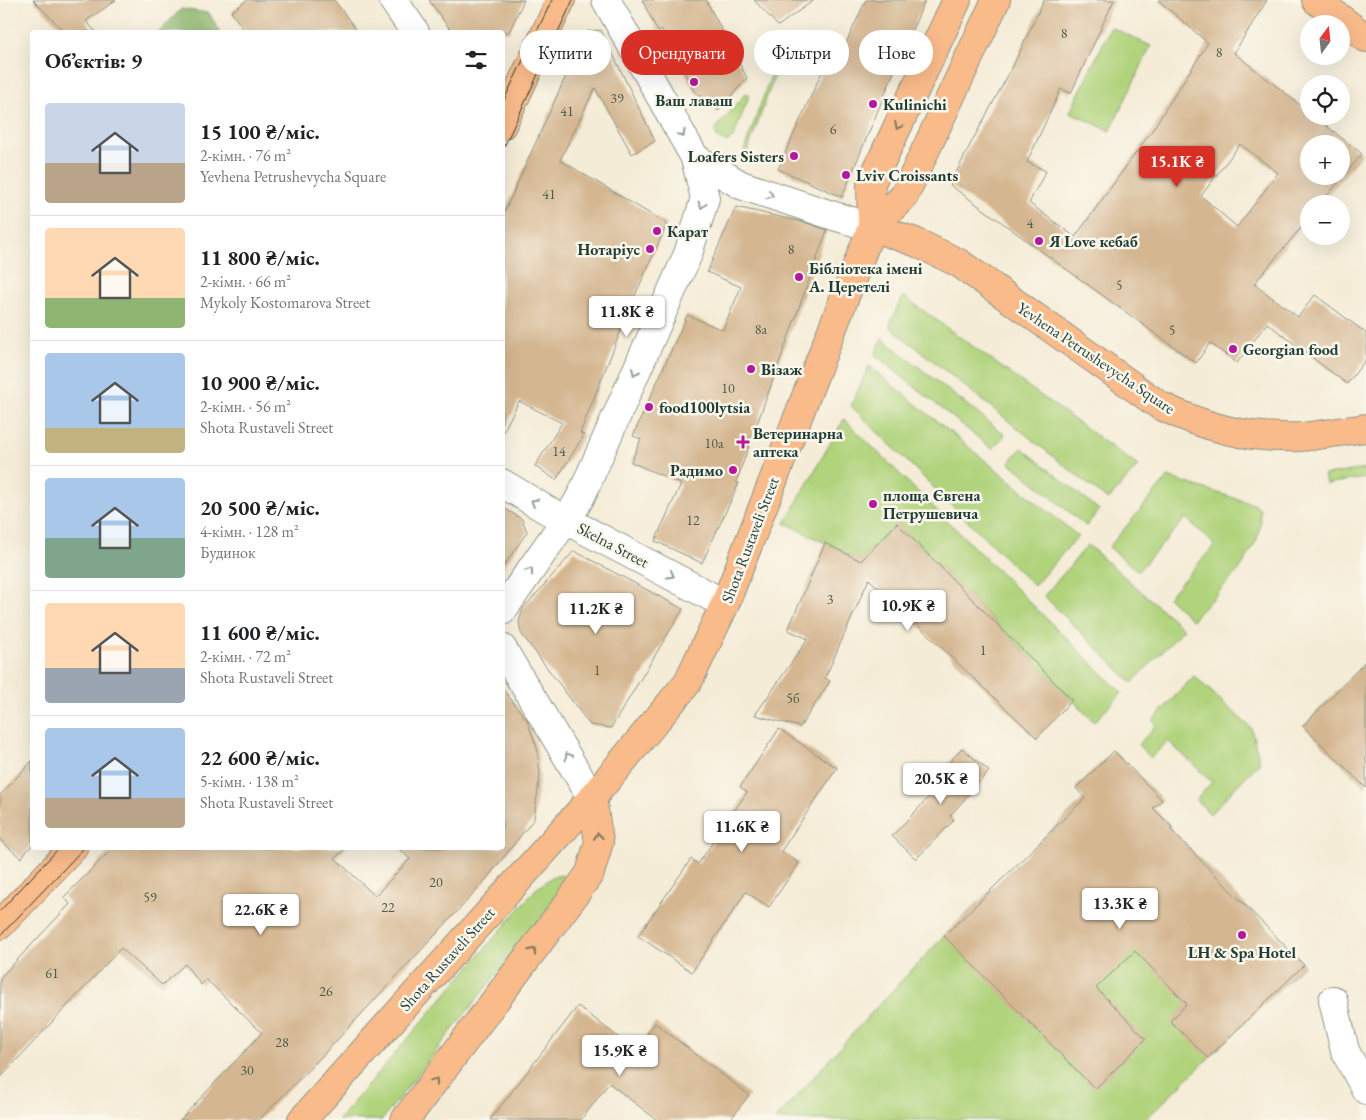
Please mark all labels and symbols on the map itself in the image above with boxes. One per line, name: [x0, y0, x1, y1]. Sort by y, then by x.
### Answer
north arrow: [1300, 15, 1350, 65]
house number: 8: [1061, 24, 1068, 42]
house number: 8: [1216, 43, 1223, 61]
marker: Ваш лаваш: [688, 76, 700, 88]
house number: 39: [610, 89, 624, 107]
place label: Ваш лаваш: [655, 90, 733, 111]
place label: Kulinichi: [883, 94, 947, 115]
marker: Kulinichi: [867, 98, 879, 110]
house number: 41: [560, 102, 574, 120]
house number: 6: [830, 120, 837, 138]
one-way arrow: [893, 121, 904, 130]
one-way arrow: [675, 128, 685, 137]
place label: Loafers Sisters: [688, 146, 784, 167]
pin: 15.1K ₴: [1131, 146, 1223, 188]
marker: Loafers Sisters: [788, 150, 800, 162]
place label: Lviv Croissants: [856, 165, 958, 186]
marker: Lviv Croissants: [840, 169, 852, 181]
house number: 41: [542, 185, 556, 203]
one-way arrow: [765, 189, 774, 199]
one-way arrow: [697, 201, 708, 210]
house number: 4: [1027, 214, 1034, 232]
place label: Карат: [667, 221, 709, 242]
marker: Карат: [651, 225, 663, 237]
place label: Я Love кебаб: [1048, 231, 1138, 252]
marker: Я Love кебаб: [1033, 235, 1045, 247]
place label: Нотаріус: [577, 239, 640, 260]
house number: 8: [788, 240, 795, 258]
marker: Нотаріус: [644, 243, 656, 255]
place label: Бібліотека імені А. Церетелі: [808, 258, 923, 297]
marker: Бібліотека імені А. Церетелі: [793, 271, 805, 283]
house number: 5: [1116, 276, 1122, 294]
pin: 11.8K ₴: [581, 296, 673, 338]
street label: Yevhena Petrushevycha Square: [1013, 297, 1179, 419]
house number: 8а: [755, 320, 768, 338]
house number: 5: [1169, 321, 1175, 339]
place label: Georgian food: [1243, 339, 1339, 360]
marker: Georgian food: [1227, 343, 1239, 355]
place label: Візаж: [761, 359, 802, 380]
marker: Візаж: [745, 363, 757, 375]
one-way arrow: [631, 367, 642, 376]
house number: 10: [721, 379, 735, 397]
place label: food100lytsia: [659, 397, 751, 418]
marker: food100lytsia: [643, 401, 655, 413]
place label: Ветеринарна аптека: [753, 423, 844, 462]
house number: 10а: [704, 434, 724, 452]
marker: Ветеринарна аптека: [737, 436, 749, 448]
house number: 14: [552, 442, 566, 460]
place label: Радимо: [670, 460, 723, 481]
marker: Радимо: [727, 464, 739, 476]
street label: Shota Rustaveli Street: [716, 474, 784, 606]
place label: площа Євгена Петрушевича: [883, 485, 981, 524]
marker: площа Євгена Петрушевича: [867, 498, 879, 510]
one-way arrow: [530, 499, 539, 509]
house number: 12: [686, 511, 700, 529]
street label: Skelna Street: [574, 517, 652, 573]
one-way arrow: [524, 568, 533, 577]
one-way arrow: [666, 569, 675, 579]
house number: 3: [827, 590, 834, 608]
pin: 10.9K ₴: [862, 590, 954, 632]
pin: 11.2K ₴: [550, 592, 642, 635]
house number: 1: [980, 641, 986, 659]
house number: 1: [594, 661, 600, 679]
house number: 5б: [786, 689, 800, 707]
one-way arrow: [564, 752, 574, 761]
pin: 20.5K ₴: [895, 762, 987, 805]
pin: 11.6K ₴: [696, 810, 788, 853]
one-way arrow: [592, 831, 603, 839]
house number: 20: [429, 873, 443, 891]
house number: 59: [143, 888, 157, 906]
pin: 13.3K ₴: [1074, 888, 1166, 930]
pin: 22.6K ₴: [215, 894, 307, 936]
house number: 22: [381, 898, 395, 916]
street label: Shota Rustaveli Street: [395, 902, 499, 1016]
marker: LH & Spa Hotel: [1236, 929, 1248, 941]
place label: LH & Spa Hotel: [1188, 942, 1296, 963]
one-way arrow: [527, 948, 535, 957]
house number: 61: [45, 964, 59, 982]
house number: 26: [319, 982, 333, 1000]
house number: 28: [275, 1033, 289, 1051]
pin: 15.9K ₴: [574, 1034, 666, 1077]
house number: 30: [240, 1061, 254, 1079]
one-way arrow: [429, 1077, 438, 1087]

